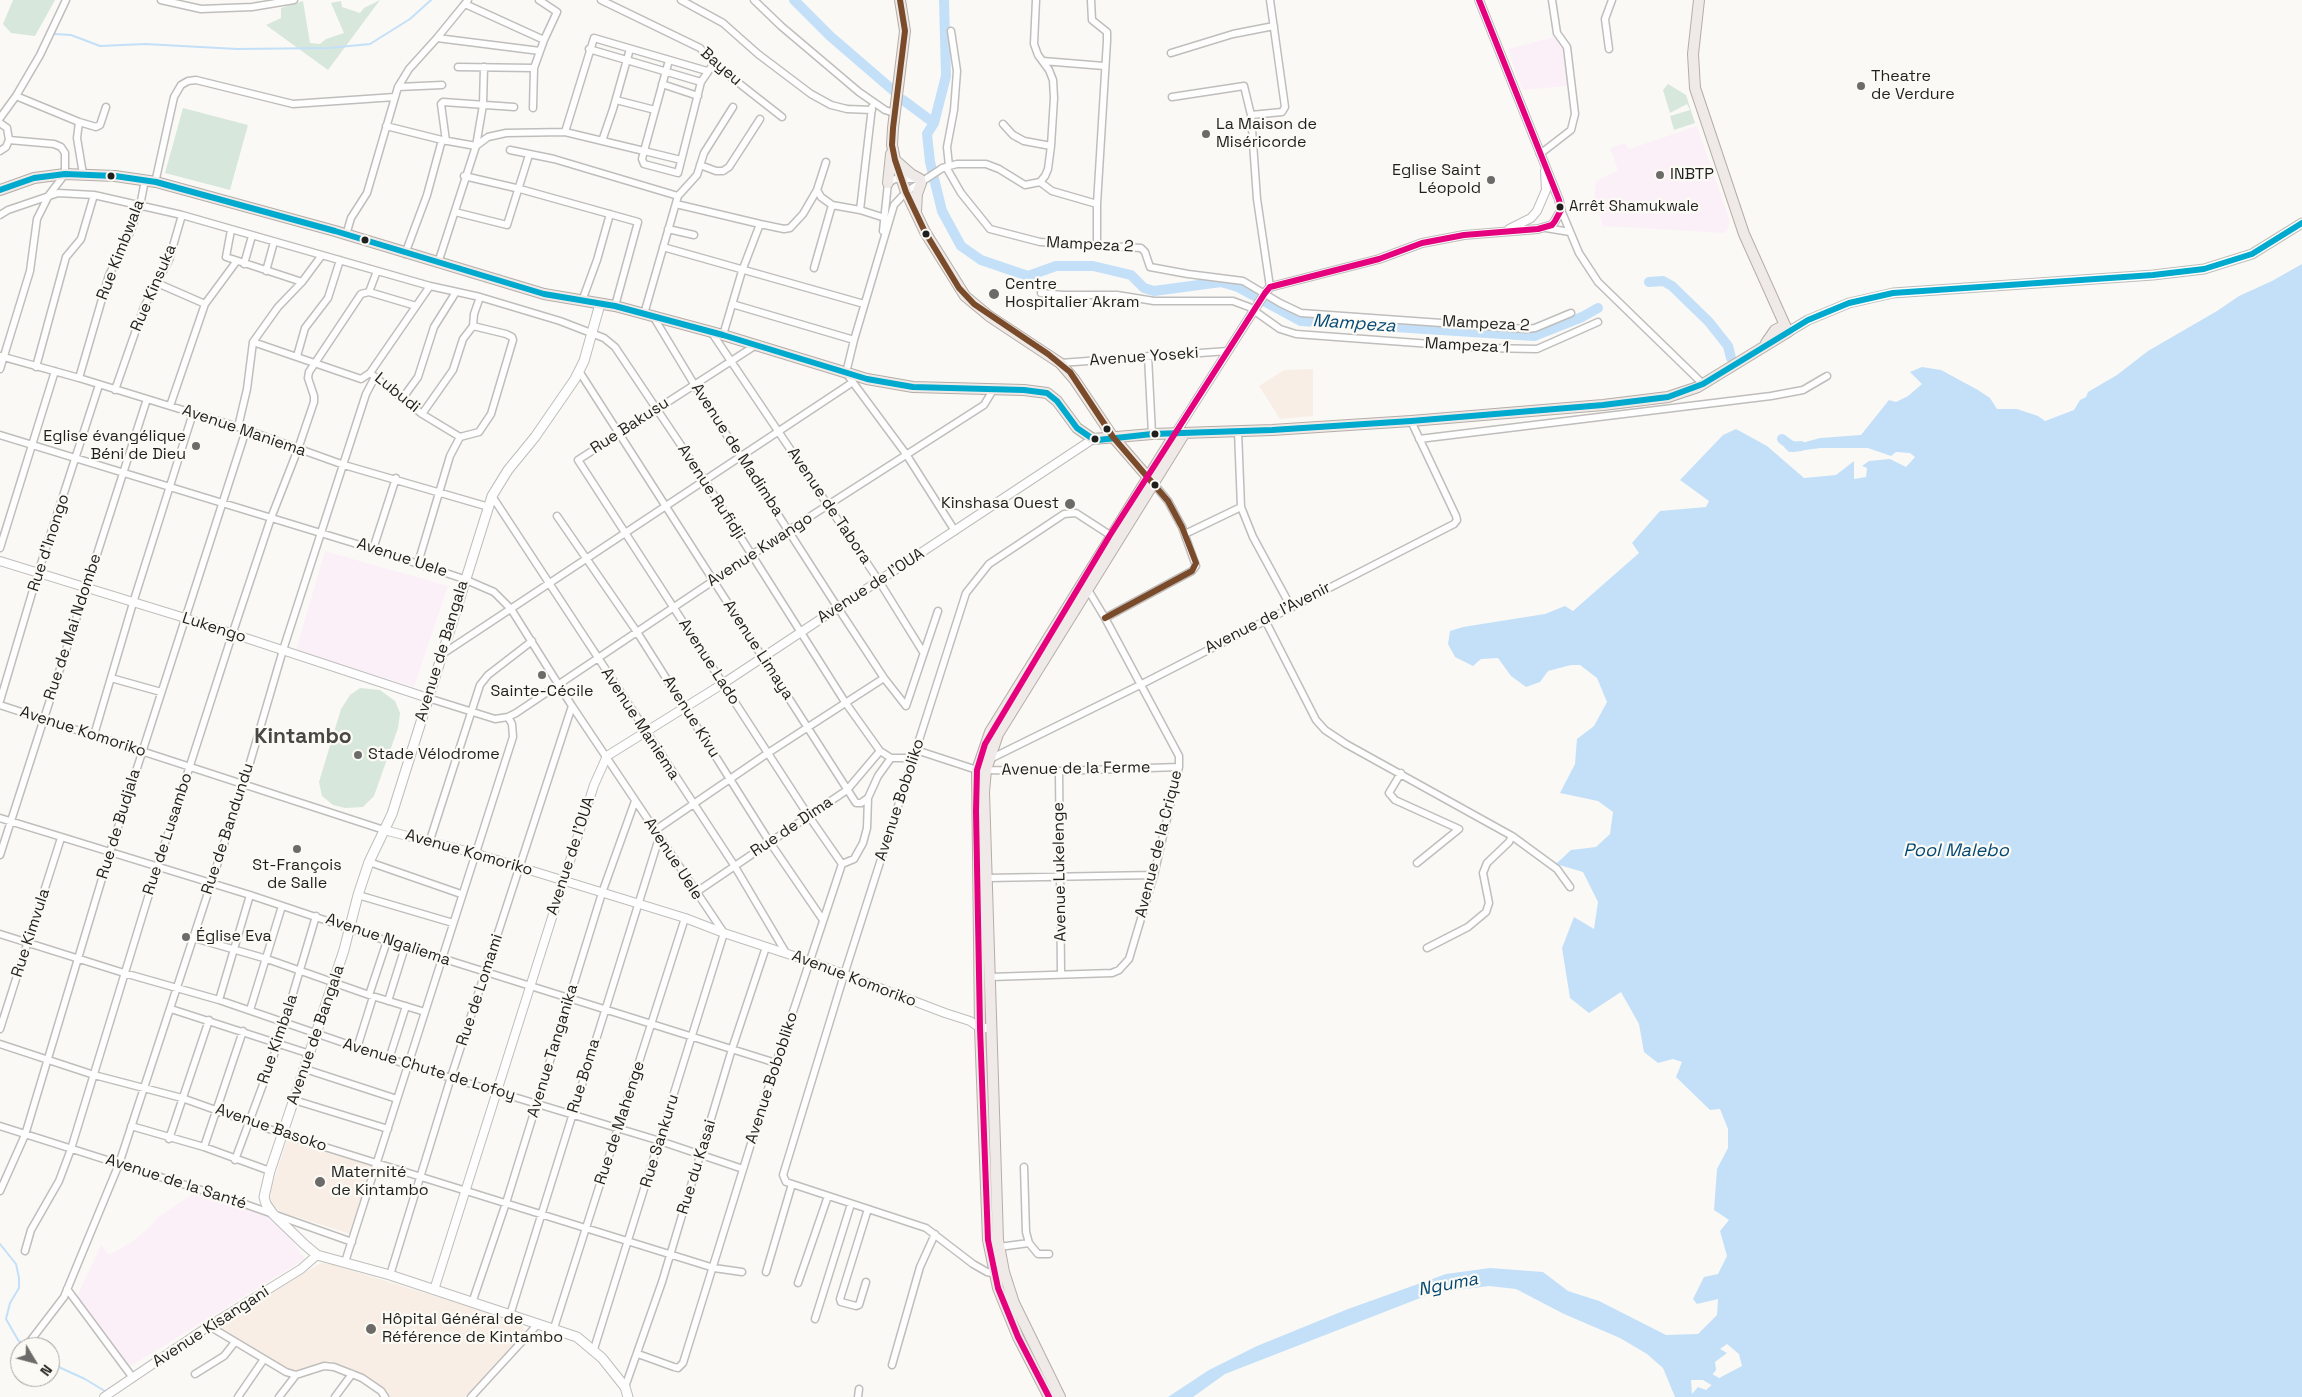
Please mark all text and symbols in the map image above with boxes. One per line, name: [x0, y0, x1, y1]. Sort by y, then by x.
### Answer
street label: Bayeu: [696, 44, 746, 90]
place label: Theatre de Verdure: [1871, 67, 1955, 105]
marker: Theatre de Verdure: [1855, 80, 1867, 92]
place label: La Maison de Miséricorde: [1216, 115, 1317, 153]
marker: La Maison de Miséricorde: [1200, 128, 1212, 140]
place label: Eglise Saint Léopold: [1392, 161, 1481, 199]
place label: INBTP: [1670, 165, 1714, 185]
marker: INBTP: [1654, 169, 1666, 181]
unlabelled marker: [106, 171, 116, 181]
marker: Eglise Saint Léopold: [1485, 174, 1497, 186]
street label: Rue Kimbwala: [93, 197, 149, 303]
place label: Arrêt Shamukwale: [1569, 198, 1699, 216]
marker: Arrêt Shamukwale: [1555, 202, 1565, 212]
unlabelled marker: [921, 229, 931, 239]
street label: Mampeza 2: [1046, 233, 1134, 257]
unlabelled marker: [360, 235, 370, 245]
street label: Rue Kinsuka: [127, 242, 181, 334]
place label: Centre Hospitalier Akram: [1005, 275, 1139, 313]
marker: Centre Hospitalier Akram: [987, 287, 1001, 301]
water label: Mampeza: [1312, 310, 1396, 338]
street label: Mampeza 2: [1442, 312, 1530, 336]
street label: Mampeza 1: [1424, 334, 1510, 358]
street label: Avenue Yoseki: [1089, 344, 1199, 370]
street label: Lubudi: [370, 369, 424, 417]
street label: Avenue de Madimba: [687, 380, 787, 520]
street label: Rue Bakusu: [587, 393, 673, 459]
street label: Avenue Maniema: [180, 401, 308, 461]
unlabelled marker: [1102, 424, 1112, 434]
place label: Eglise évangélique Béni de Dieu: [43, 427, 186, 465]
unlabelled marker: [1150, 429, 1160, 439]
unlabelled marker: [1090, 434, 1100, 444]
marker: Eglise évangélique Béni de Dieu: [190, 440, 202, 452]
street label: Avenue Rufidji: [673, 441, 749, 543]
street label: Avenue de Tabora: [783, 444, 875, 568]
unlabelled marker: [1150, 480, 1160, 490]
street label: Rue d'Inongo: [24, 492, 74, 594]
place label: Kinshasa Ouest: [941, 494, 1059, 514]
marker: Kinshasa Ouest: [1063, 497, 1077, 511]
street label: Avenue Kwango: [704, 509, 816, 591]
street label: Avenue Uele: [354, 534, 450, 582]
street label: Avenue de l’OUA: [814, 544, 928, 628]
street label: Rue de Mai Ndombe: [40, 551, 106, 703]
street label: Avenue de Bangala: [411, 578, 473, 724]
street label: Avenue de l'Avenir: [1202, 578, 1334, 658]
street label: Avenue Limaya: [719, 597, 797, 703]
street label: Lukengo: [180, 609, 248, 647]
street label: Avenue Lado: [674, 615, 744, 709]
street label: Avenue Maniema: [597, 664, 683, 784]
marker: Sainte-Cécile: [536, 669, 548, 681]
street label: Avenue Kivu: [658, 673, 724, 761]
place label: Sainte-Cécile: [491, 682, 593, 702]
street label: Avenue Komoriko: [17, 703, 149, 761]
district label: Kintambo: [254, 724, 352, 750]
street label: Avenue Boboliko: [871, 737, 929, 863]
place label: Stade Vélodrome: [368, 745, 500, 765]
marker: Stade Vélodrome: [352, 749, 364, 761]
street label: Avenue de la Ferme: [1001, 758, 1151, 780]
street label: Rue de Bandundu: [198, 761, 258, 897]
street label: Rue de Budjala: [93, 767, 145, 881]
street label: Avenue de la Crique: [1131, 768, 1187, 920]
street label: Rue de Lusambo: [139, 770, 197, 898]
street label: Rue de Dima: [747, 793, 837, 861]
street label: Avenue de l’OUA: [543, 794, 599, 918]
street label: Avenue Lukelenge: [1049, 802, 1071, 942]
street label: Avenue Uele: [639, 814, 707, 904]
street label: Avenue Komoriko: [403, 826, 535, 880]
water label: Pool Malebo: [1903, 840, 2009, 862]
marker: St-François de Salle: [291, 843, 303, 855]
place label: St-François de Salle: [252, 856, 342, 894]
street label: Rue Kimvula: [8, 886, 54, 980]
street label: Avenue Ngaliema: [323, 910, 453, 970]
place label: Église Eva: [196, 927, 272, 947]
marker: Église Eva: [180, 931, 192, 943]
street label: Rue de Lomami: [453, 932, 507, 1048]
street label: Avenue Komoriko: [789, 946, 919, 1012]
street label: Avenue de Bangala: [283, 963, 349, 1107]
street label: Avenue Tanganika: [524, 982, 582, 1120]
street label: Rue Kimbala: [254, 992, 302, 1086]
street label: Avenue Bobobliko: [742, 1010, 802, 1146]
street label: Avenue Chute de Lofoy: [340, 1035, 518, 1105]
street label: Rue Boma: [564, 1036, 604, 1116]
street label: Rue de Mahenge: [591, 1059, 649, 1187]
street label: Rue Sankuru: [637, 1092, 683, 1190]
street label: Avenue Basoko: [213, 1100, 329, 1156]
street label: Rue du Kasai: [673, 1117, 721, 1217]
street label: Avenue de la Santé: [103, 1150, 249, 1214]
place label: Maternité de Kintambo: [331, 1163, 429, 1201]
marker: Maternité de Kintambo: [313, 1175, 327, 1189]
water label: Nguma: [1416, 1269, 1480, 1301]
street label: Avenue Kisangani: [149, 1282, 273, 1372]
place label: Hôpital Général de Référence de Kintambo: [382, 1310, 563, 1348]
marker: Hôpital Général de Référence de Kintambo: [364, 1322, 378, 1336]
north arrow: [10, 1337, 60, 1387]
text: N: [36, 1361, 56, 1380]

